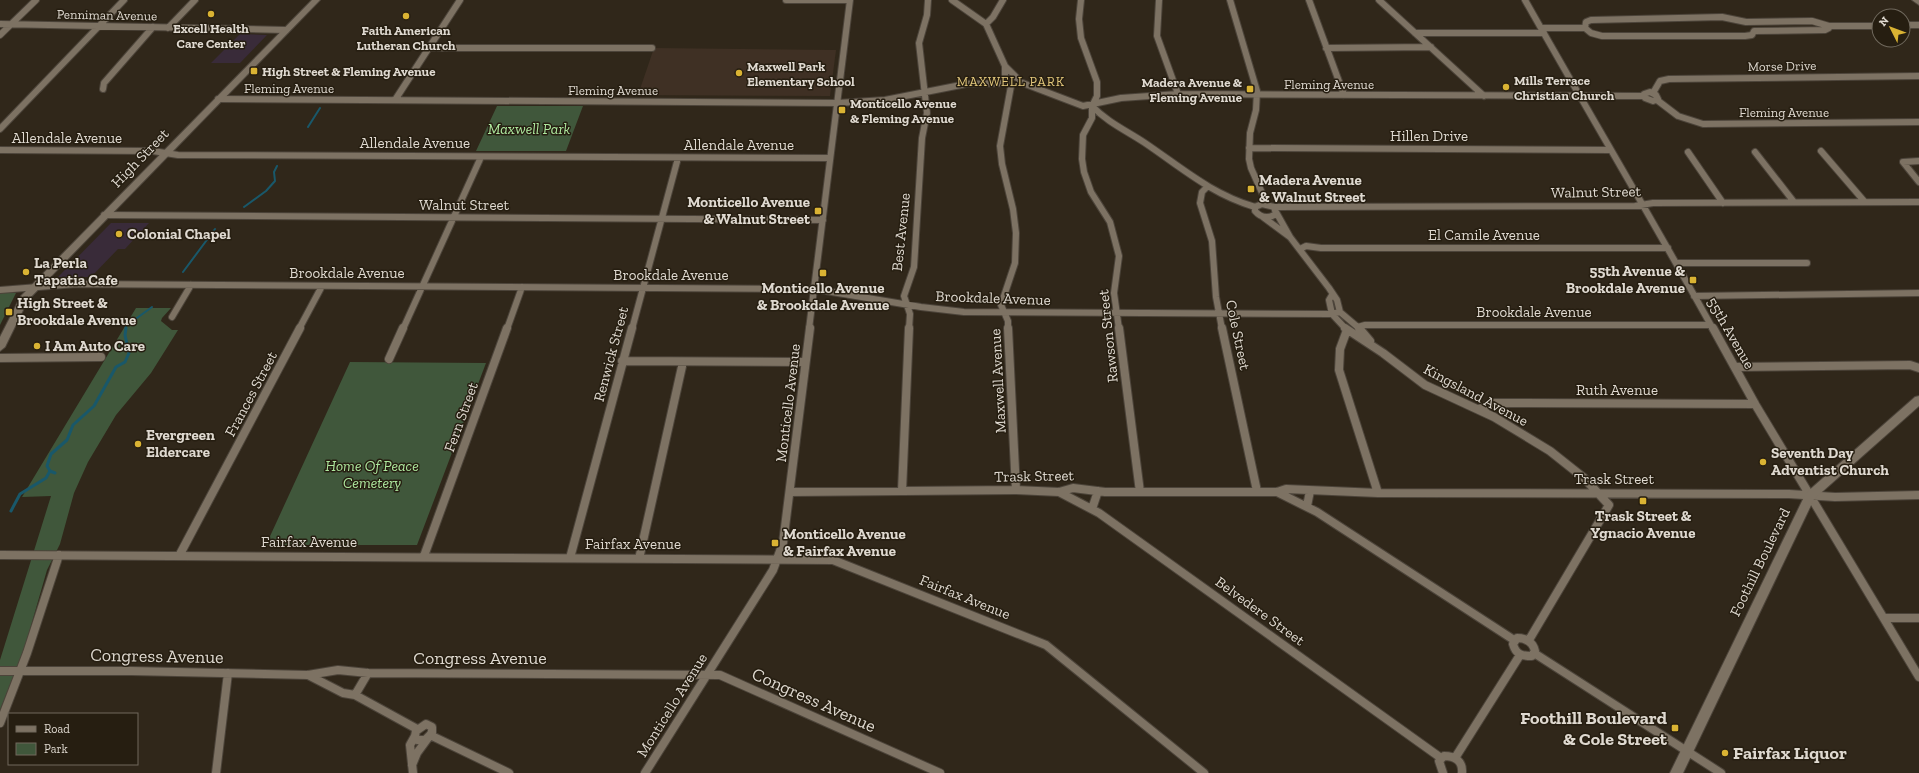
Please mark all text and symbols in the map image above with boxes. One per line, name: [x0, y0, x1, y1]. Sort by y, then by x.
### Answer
street label: Penniman Avenue: [57, 7, 157, 23]
north arrow: [1871, 8, 1911, 48]
marker: Excell Health Care Center: [206, 9, 216, 19]
marker: Faith American Lutheran Church: [401, 11, 411, 21]
text: N: [1876, 14, 1892, 29]
place label: Excell Health Care Center: [173, 21, 249, 51]
place label: Faith American Lutheran Church: [356, 23, 456, 53]
street label: Morse Drive: [1748, 58, 1816, 74]
place label: Maxwell Park Elementary School: [747, 59, 855, 89]
place label: High Street & Fleming Avenue: [262, 64, 436, 79]
marker: High Street & Fleming Avenue: [249, 66, 259, 76]
marker: Maxwell Park Elementary School: [734, 68, 744, 78]
place label: Mills Terrace Christian Church: [1514, 73, 1615, 103]
district label: MAXWELL PARK: [957, 74, 1065, 89]
place label: Madera Avenue & Fleming Avenue: [1141, 75, 1243, 105]
street label: Fleming Avenue: [1284, 77, 1374, 92]
street label: Fleming Avenue: [244, 81, 334, 96]
marker: Mills Terrace Christian Church: [1501, 82, 1511, 92]
street label: Fleming Avenue: [568, 83, 658, 98]
marker: Madera Avenue & Fleming Avenue: [1245, 84, 1255, 94]
place label: Monticello Avenue & Fleming Avenue: [850, 96, 957, 126]
marker: Monticello Avenue & Fleming Avenue: [837, 105, 847, 115]
street label: Fleming Avenue: [1739, 105, 1829, 120]
park label: Maxwell Park: [488, 120, 571, 138]
street label: High Street: [107, 124, 173, 191]
street label: Hillen Drive: [1390, 127, 1468, 145]
street label: Allendale Avenue: [12, 129, 122, 147]
street label: Allendale Avenue: [360, 134, 470, 152]
street label: Allendale Avenue: [684, 136, 794, 154]
place label: Madera Avenue & Walnut Street: [1259, 171, 1367, 206]
street label: Walnut Street: [1551, 182, 1642, 202]
marker: Madera Avenue & Walnut Street: [1246, 184, 1256, 194]
street label: Best Avenue: [888, 192, 914, 272]
place label: Monticello Avenue & Walnut Street: [687, 193, 811, 228]
street label: Walnut Street: [419, 196, 509, 214]
marker: Monticello Avenue & Walnut Street: [813, 206, 823, 216]
place label: Colonial Chapel: [127, 225, 231, 243]
street label: El Camile Avenue: [1428, 226, 1540, 244]
marker: Colonial Chapel: [114, 229, 124, 239]
place label: La Perla Tapatia Cafe: [34, 254, 118, 289]
place label: 55th Avenue & Brookdale Avenue: [1566, 262, 1685, 297]
street label: Brookdale Avenue: [289, 264, 405, 282]
street label: Brookdale Avenue: [613, 266, 729, 284]
marker: La Perla Tapatia Cafe: [21, 267, 31, 277]
marker: Monticello Avenue & Brookdale Avenue: [818, 268, 828, 278]
marker: 55th Avenue & Brookdale Avenue: [1688, 275, 1698, 285]
place label: Monticello Avenue & Brookdale Avenue: [757, 279, 889, 314]
street label: Brookdale Avenue: [935, 287, 1051, 309]
street label: Rawson Street: [1094, 288, 1122, 383]
place label: High Street & Brookdale Avenue: [17, 294, 136, 329]
street label: 55th Avenue: [1703, 294, 1759, 372]
street label: Cole Street: [1222, 298, 1254, 372]
street label: Brookdale Avenue: [1476, 303, 1592, 321]
street label: Renwick Street: [590, 304, 632, 404]
marker: High Street & Brookdale Avenue: [4, 307, 14, 317]
street label: Maxwell Avenue: [986, 328, 1010, 434]
place label: I Am Auto Care: [45, 337, 145, 355]
marker: I Am Auto Care: [32, 341, 42, 351]
street label: Monticello Avenue: [772, 343, 804, 463]
street label: Frances Street: [221, 348, 281, 440]
street label: Kingsland Avenue: [1421, 360, 1531, 430]
street label: Fern Street: [440, 379, 482, 454]
street label: Ruth Avenue: [1576, 381, 1658, 399]
place label: Evergreen Eldercare: [146, 426, 215, 461]
marker: Evergreen Eldercare: [133, 439, 143, 449]
place label: Seventh Day Adventist Church: [1771, 444, 1889, 479]
park label: Home Of Peace Cemetery: [325, 457, 419, 492]
marker: Seventh Day Adventist Church: [1758, 457, 1768, 467]
street label: Trask Street: [994, 466, 1075, 486]
street label: Trask Street: [1574, 470, 1654, 488]
marker: Trask Street & Ygnacio Avenue: [1638, 496, 1648, 506]
street label: Foothill Boulevard: [1726, 504, 1794, 619]
place label: Trask Street & Ygnacio Avenue: [1591, 507, 1695, 542]
place label: Monticello Avenue & Fairfax Avenue: [783, 525, 906, 560]
street label: Fairfax Avenue: [261, 533, 357, 551]
street label: Fairfax Avenue: [585, 535, 681, 553]
marker: Monticello Avenue & Fairfax Avenue: [770, 538, 780, 548]
street label: Fairfax Avenue: [917, 571, 1013, 623]
street label: Belvedere Street: [1212, 573, 1308, 650]
street label: Congress Avenue: [90, 644, 224, 668]
street label: Congress Avenue: [413, 647, 547, 669]
street label: Monticello Avenue: [633, 650, 711, 760]
street label: Congress Avenue: [749, 663, 879, 737]
place label: Foothill Boulevard & Cole Street: [1520, 707, 1668, 750]
legend: [8, 713, 138, 765]
text: Road: [44, 722, 70, 736]
marker: Foothill Boulevard & Cole Street: [1670, 723, 1680, 733]
text: Park: [44, 742, 69, 756]
place label: Fairfax Liquor: [1733, 742, 1847, 764]
marker: Fairfax Liquor: [1720, 748, 1730, 758]

